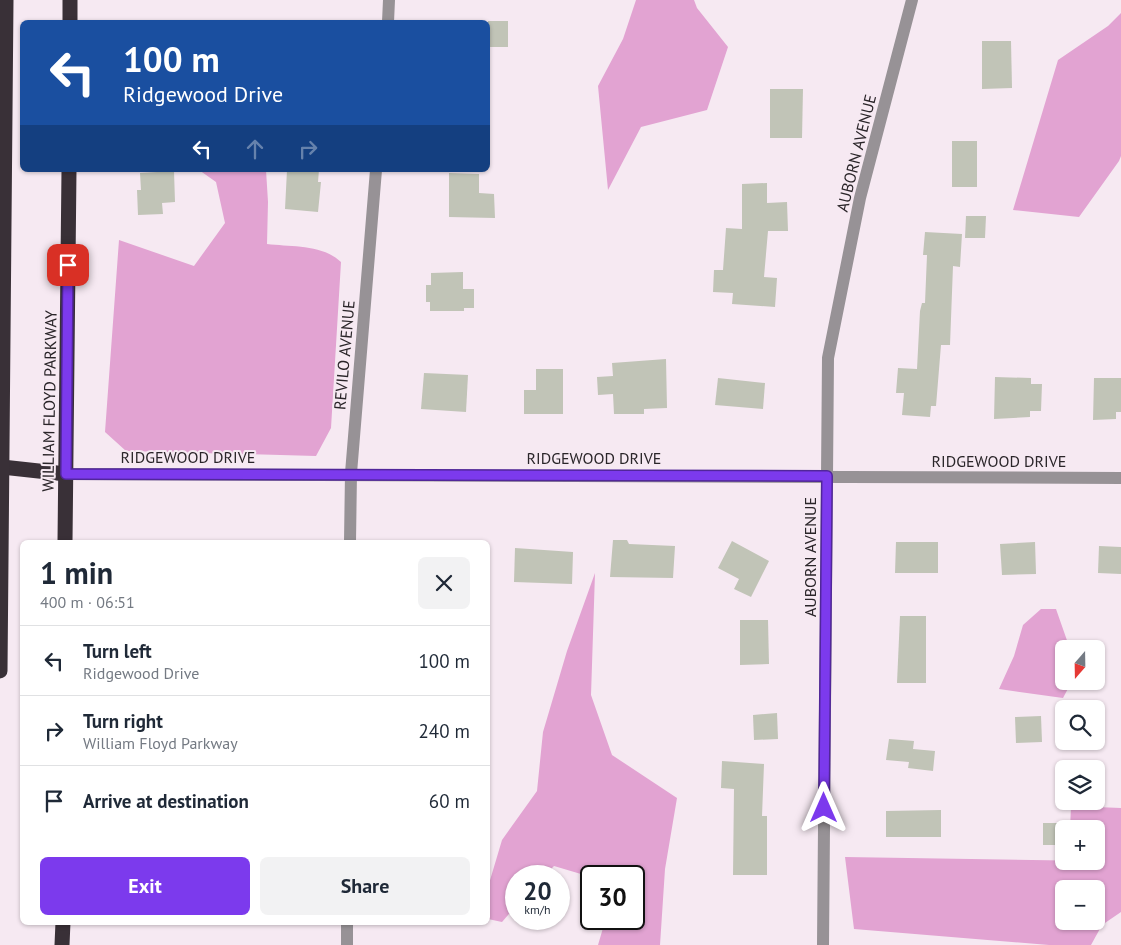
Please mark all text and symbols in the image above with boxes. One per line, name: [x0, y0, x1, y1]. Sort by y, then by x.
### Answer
text: 100 m: [123, 36, 220, 82]
icon: left: [40, 40, 105, 105]
text: Ridgewood Drive: [123, 80, 283, 108]
street label: AUBORN AVENUE: [832, 92, 880, 214]
icon: left: [188, 135, 216, 163]
icon: ahead: [241, 135, 269, 163]
icon: right: [294, 135, 322, 163]
pin: [47, 244, 89, 286]
icon: arrive: [54, 251, 82, 279]
street label: REVILO AVENUE: [329, 299, 359, 411]
street label: WILLIAM FLOYD PARKWAY: [37, 310, 61, 492]
street label: RIDGEWOOD DRIVE: [121, 447, 255, 467]
street label: RIDGEWOOD DRIVE: [527, 448, 661, 468]
street label: RIDGEWOOD DRIVE: [932, 451, 1066, 471]
street label: AUBORN AVENUE: [800, 497, 820, 617]
text: 1 min: [40, 553, 113, 592]
button: close: [418, 557, 470, 609]
text: 400 m · 06:51: [40, 592, 135, 612]
text: Turn left: [83, 639, 152, 663]
north arrow: [1055, 640, 1105, 690]
map controls: [1055, 640, 1105, 930]
icon: left: [40, 647, 68, 675]
text: 100 m: [418, 649, 470, 673]
text: Ridgewood Drive: [83, 663, 199, 683]
button: search: [1055, 700, 1105, 750]
text: Turn right: [83, 709, 163, 733]
icon: right: [40, 717, 68, 745]
text: 240 m: [418, 719, 470, 743]
text: William Floyd Parkway: [83, 733, 238, 753]
button: layers: [1055, 760, 1105, 810]
position arrow: [797, 781, 849, 833]
icon: arrive: [40, 787, 68, 815]
text: Arrive at destination: [83, 789, 249, 813]
text: 60 m: [429, 789, 470, 813]
button: +: [1055, 820, 1105, 870]
button: Exit: [40, 857, 250, 915]
button: Share: [260, 857, 470, 915]
speed limit sign: 30: [580, 865, 645, 930]
text: 20: [523, 875, 552, 907]
button: −: [1055, 880, 1105, 930]
text: km/h: [524, 902, 551, 917]

